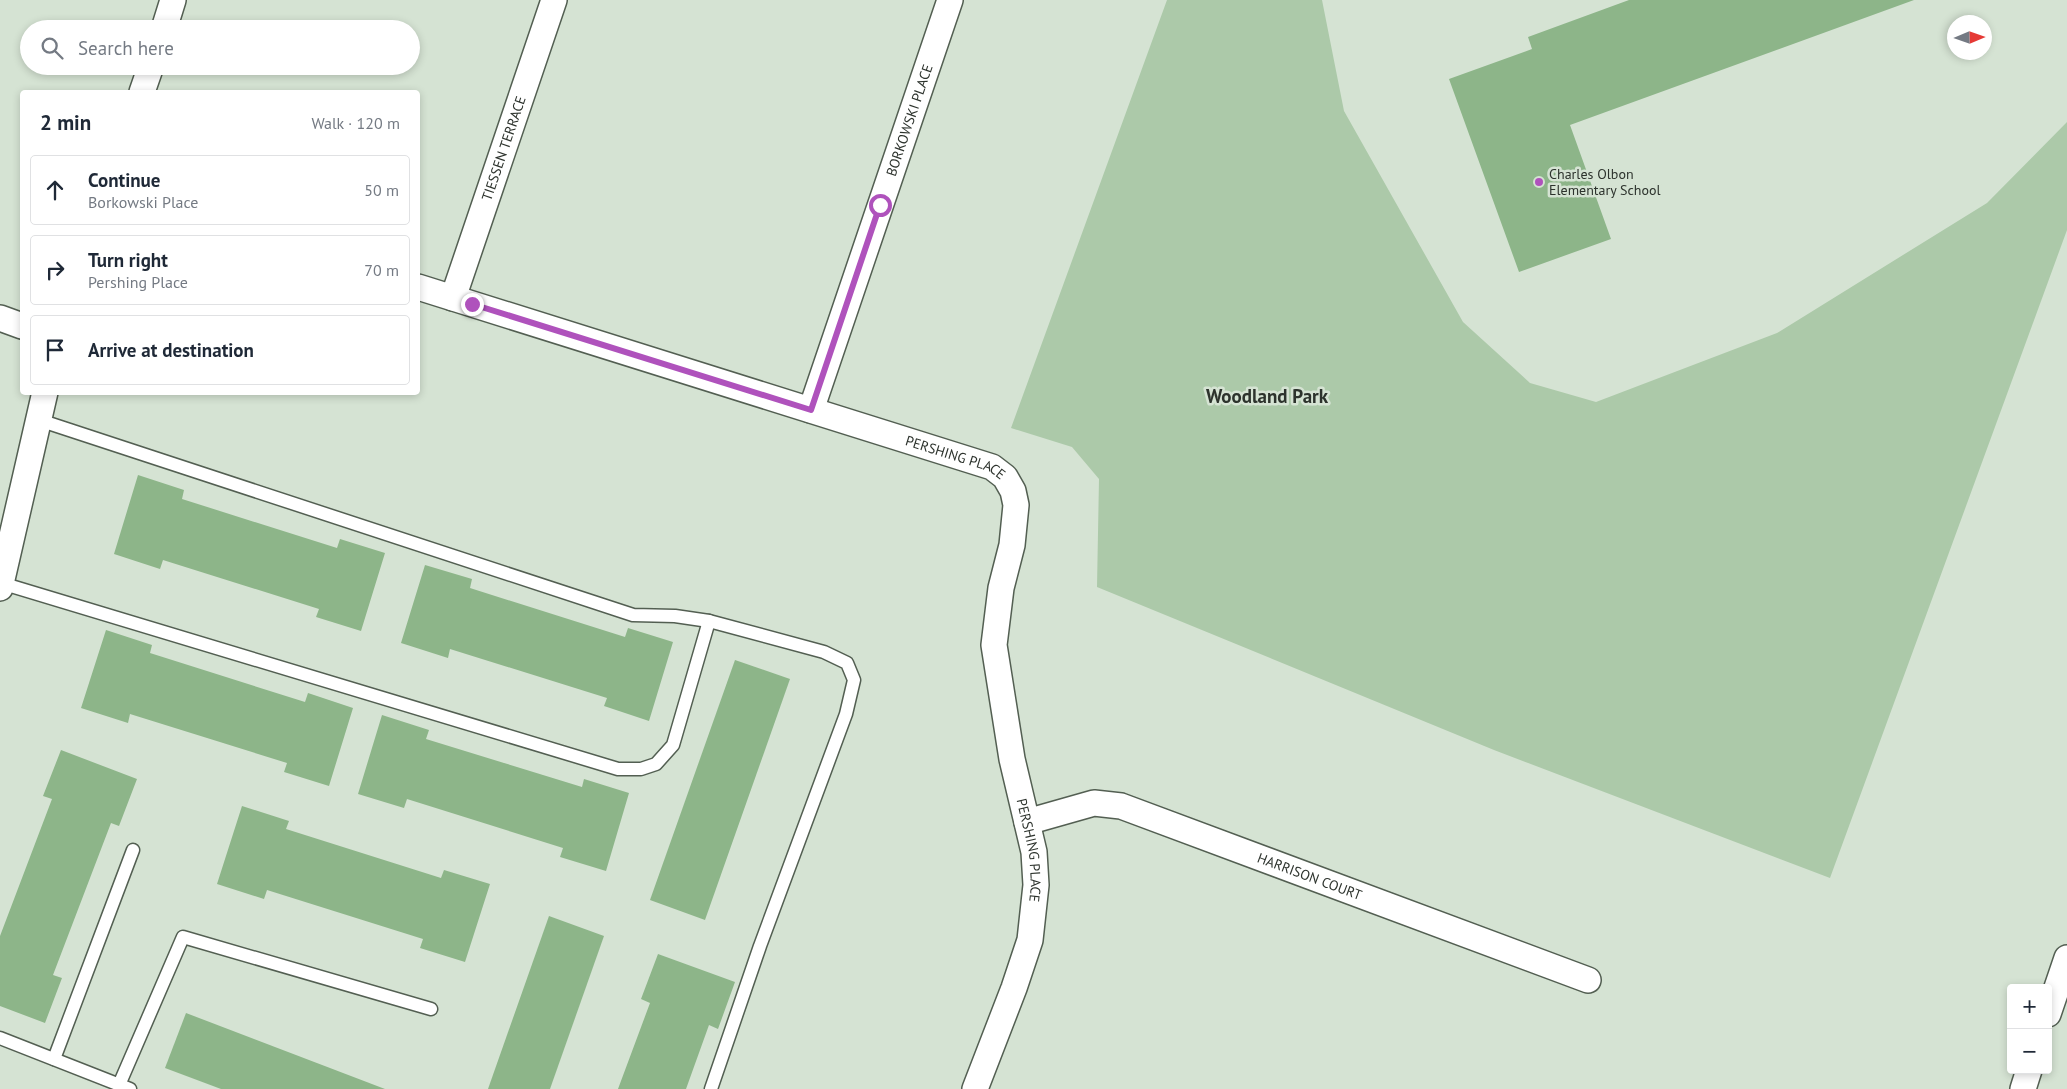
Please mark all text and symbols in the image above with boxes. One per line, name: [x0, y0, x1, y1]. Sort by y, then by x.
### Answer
north arrow: [1947, 15, 1992, 60]
search box: [20, 20, 420, 75]
icon: search: [38, 34, 66, 62]
text: Search here: [78, 36, 174, 60]
street label: BORKOWSKI PLACE: [882, 62, 937, 179]
street label: TIESSEN TERRACE: [478, 94, 530, 203]
text: 2 min: [40, 109, 91, 136]
text: Walk · 120 m: [311, 113, 400, 133]
place label: Charles Olbon Elementary School: [1549, 165, 1661, 199]
text: Continue: [88, 168, 160, 192]
icon: ahead: [41, 176, 69, 204]
marker: Charles Olbon Elementary School: [1533, 176, 1545, 188]
text: 50 m: [364, 180, 399, 200]
text: Borkowski Place: [88, 192, 198, 212]
route start: [869, 194, 892, 217]
text: Turn right: [88, 248, 168, 272]
icon: right: [41, 256, 69, 284]
text: 70 m: [364, 260, 399, 280]
text: Pershing Place: [88, 272, 188, 292]
route end: [461, 293, 484, 316]
icon: arrive: [41, 336, 69, 364]
text: Arrive at destination: [88, 338, 254, 362]
district label: Woodland Park: [1206, 384, 1329, 408]
street label: PERSHING PLACE: [903, 431, 1009, 483]
street label: PERSHING PLACE: [1013, 797, 1045, 903]
street label: HARRISON COURT: [1255, 849, 1365, 904]
map controls: [2007, 984, 2052, 1074]
button: +: [2007, 984, 2052, 1029]
button: −: [2007, 1029, 2052, 1074]

